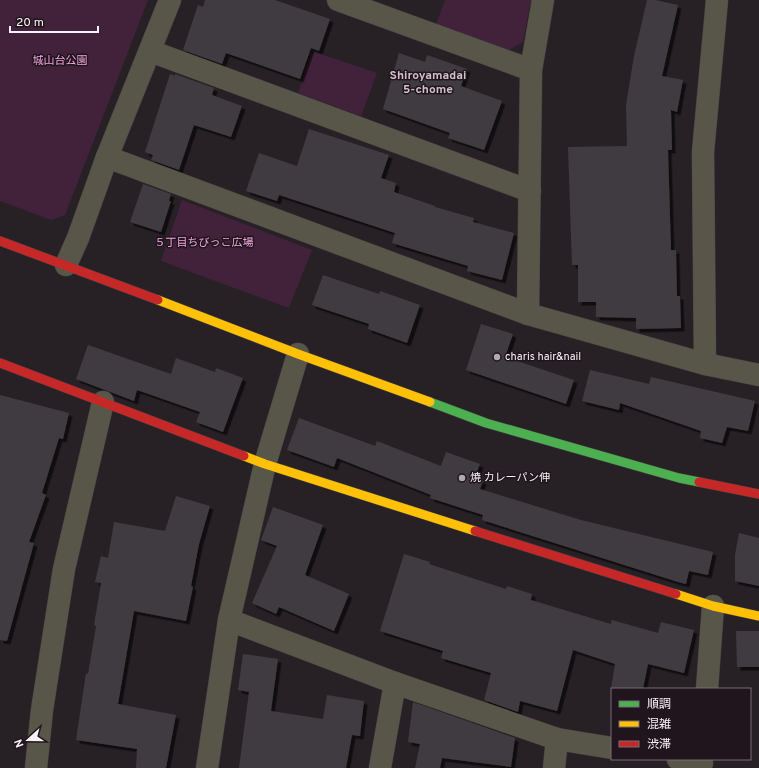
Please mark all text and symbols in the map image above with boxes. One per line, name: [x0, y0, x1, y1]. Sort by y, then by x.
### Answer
scale bar: [10, 8, 98, 34]
text: 20 m: [16, 15, 44, 31]
park label: 城山台公園: [33, 54, 88, 68]
district label: Shiroyamadai 5-chome: [390, 68, 466, 98]
park label: ５丁目ちびっこ広場: [155, 236, 254, 250]
place label: charis hair&nail: [505, 350, 581, 364]
marker: charis hair&nail: [492, 352, 502, 362]
place label: 焼 カレーパン伸: [470, 471, 550, 485]
marker: 焼 カレーパン伸: [457, 473, 467, 483]
legend: [611, 688, 751, 760]
text: 順調: [647, 697, 671, 713]
text: 混雑: [647, 717, 671, 733]
north arrow: [8, 720, 48, 760]
text: N: [12, 737, 28, 749]
text: 渋滞: [647, 737, 671, 753]

